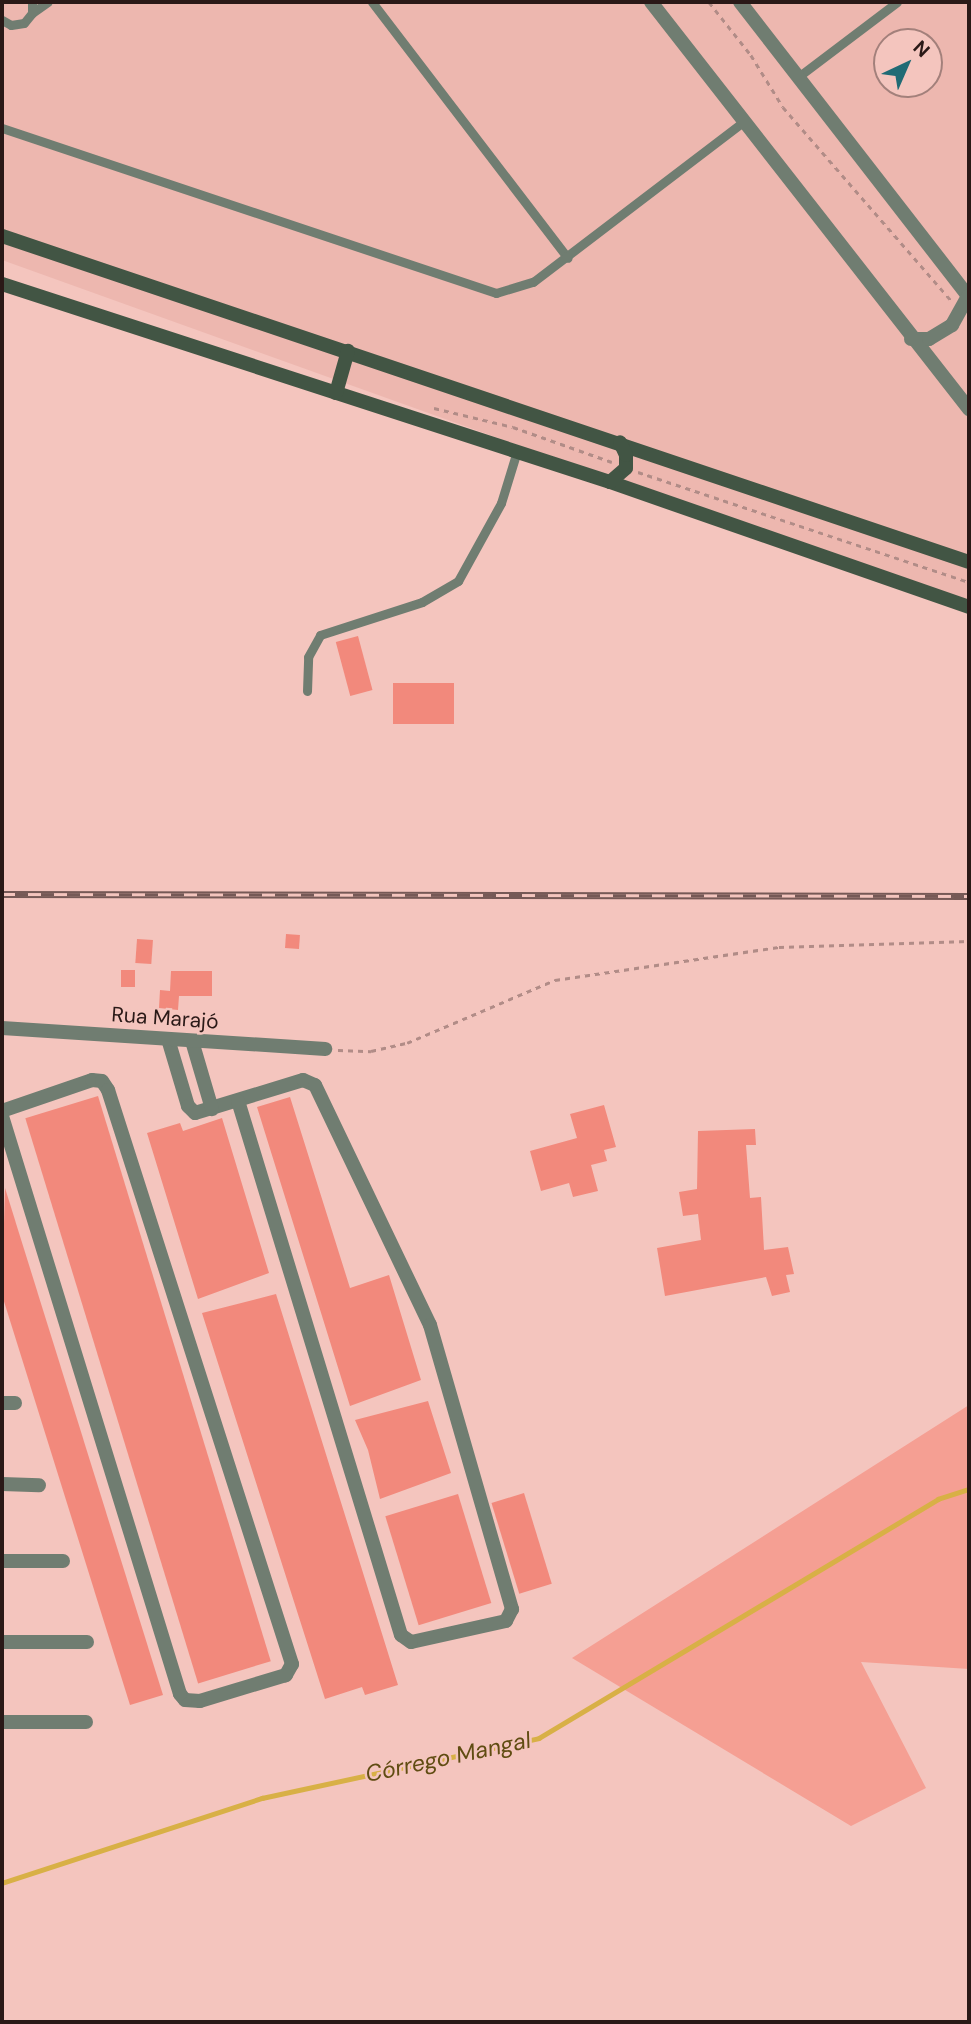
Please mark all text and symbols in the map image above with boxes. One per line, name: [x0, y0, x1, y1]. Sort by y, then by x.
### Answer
north arrow: [873, 28, 943, 98]
text: N: [908, 35, 935, 63]
street label: Rua Marajó: [111, 1002, 219, 1034]
water label: Córrego Mangal: [363, 1726, 533, 1788]

